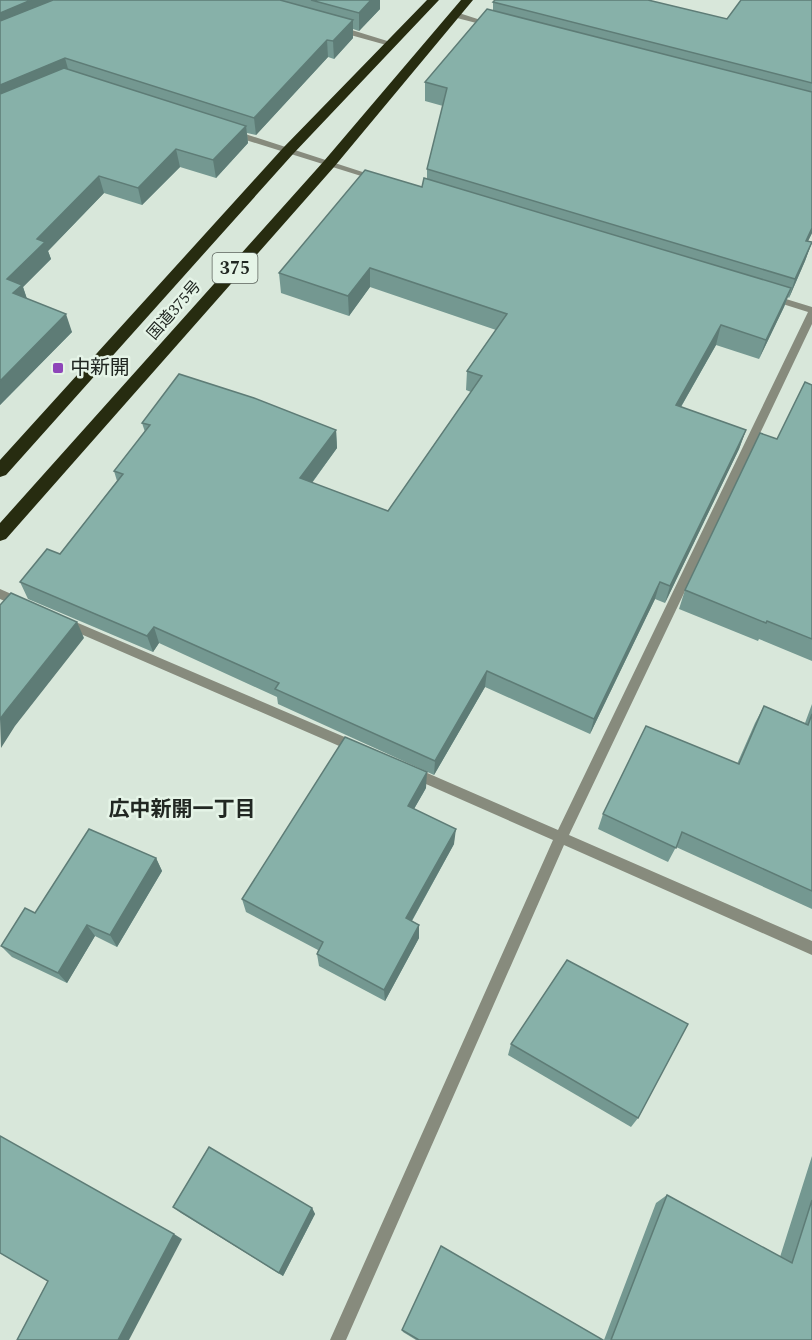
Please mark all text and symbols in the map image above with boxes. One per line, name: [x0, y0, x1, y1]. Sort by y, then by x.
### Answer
road number: 375: [212, 253, 258, 283]
street label: 国道375号: [141, 275, 207, 345]
place label: 中新開: [70, 353, 130, 383]
marker: 中新開: [51, 361, 65, 375]
district label: 広中新開一丁目: [109, 794, 256, 826]

